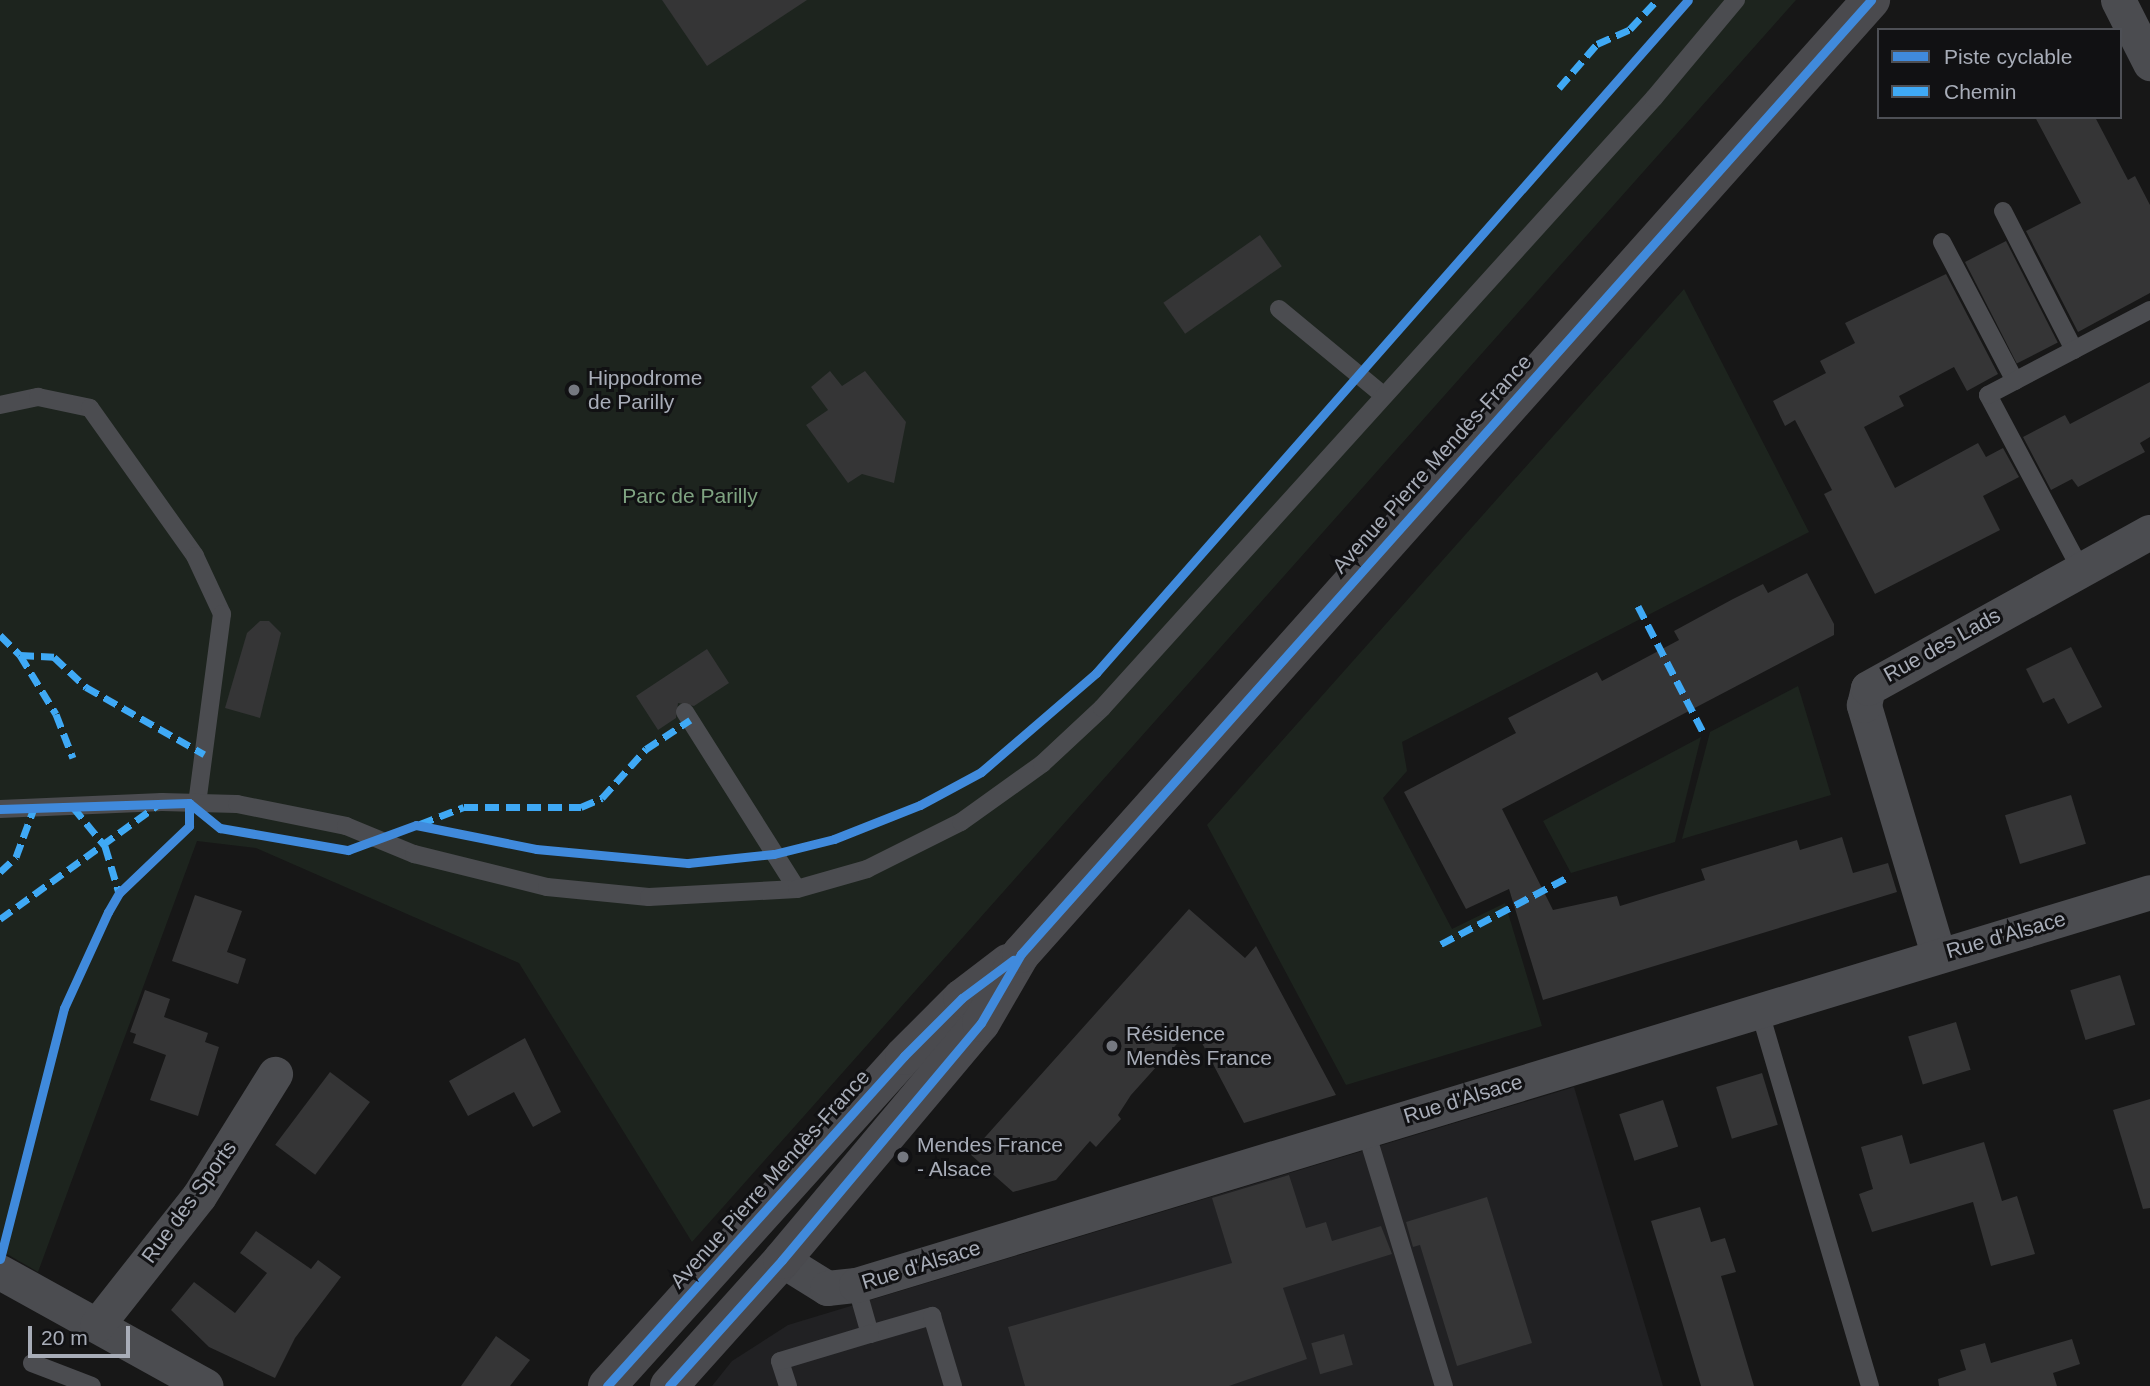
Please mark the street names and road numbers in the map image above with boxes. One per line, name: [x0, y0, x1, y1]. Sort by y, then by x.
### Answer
street label: Avenue Pierre Mendès-France: [1327, 349, 1537, 579]
street label: Rue des Lads: [1879, 603, 2005, 687]
street label: Rue d'Alsace: [1943, 906, 2069, 964]
street label: Avenue Pierre Mendès-France: [665, 1064, 875, 1294]
street label: Rue d'Alsace: [1400, 1069, 1526, 1129]
street label: Rue des Sports: [136, 1136, 242, 1268]
street label: Rue d'Alsace: [858, 1235, 984, 1295]

